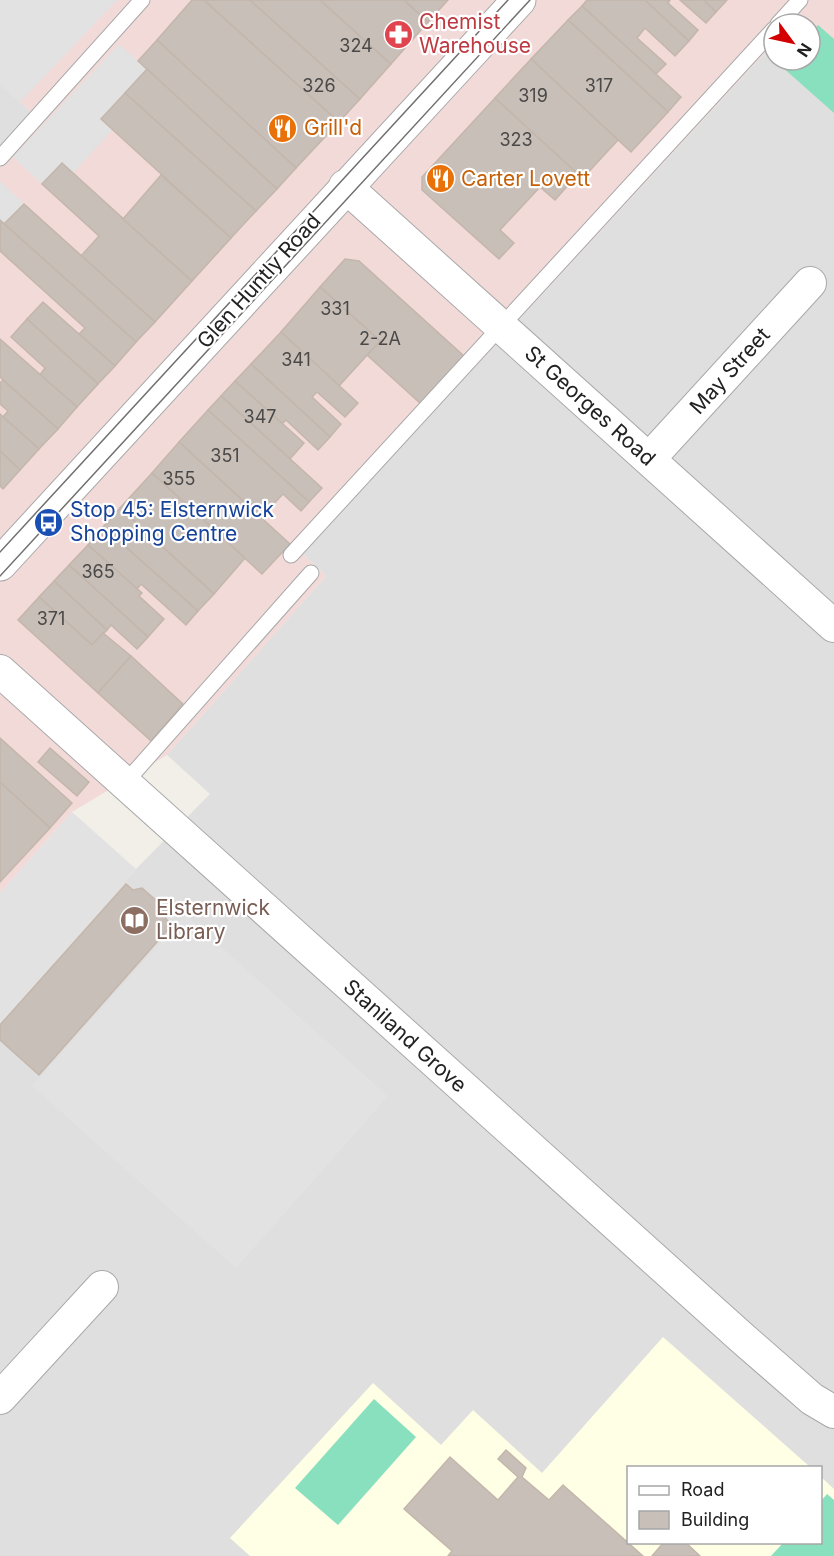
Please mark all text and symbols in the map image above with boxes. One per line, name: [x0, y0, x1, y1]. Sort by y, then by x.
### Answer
place label: Chemist Warehouse: [419, 9, 531, 58]
north arrow: [762, 12, 822, 72]
pharmacy icon: Chemist Warehouse: [382, 18, 414, 50]
house number: 324: [339, 35, 373, 56]
text: N: [793, 40, 816, 61]
house number: 326: [302, 75, 336, 96]
house number: 317: [585, 75, 613, 96]
house number: 319: [518, 85, 548, 106]
restaurant icon: Grill'd: [267, 112, 299, 144]
place label: Grill'd: [304, 115, 362, 140]
house number: 323: [499, 129, 533, 150]
restaurant icon: Carter Lovett: [424, 163, 456, 195]
place label: Carter Lovett: [461, 166, 590, 191]
street label: Glen Huntly Road: [192, 208, 326, 353]
house number: 331: [320, 298, 350, 319]
street label: May Street: [684, 322, 775, 419]
house number: 2-2A: [359, 328, 401, 349]
street label: St Georges Road: [520, 340, 661, 471]
house number: 341: [281, 349, 311, 370]
house number: 347: [244, 406, 276, 427]
house number: 351: [210, 445, 240, 466]
house number: 355: [162, 468, 196, 489]
place label: Stop 45: Elsternwick Shopping Centre: [70, 497, 274, 546]
bus stop icon: Stop 45: Elsternwick Shopping Centre: [33, 506, 65, 538]
house number: 365: [81, 561, 115, 582]
house number: 371: [37, 608, 65, 629]
place label: Elsternwick Library: [156, 895, 271, 944]
library icon: Elsternwick Library: [119, 904, 151, 936]
street label: Staniland Grove: [339, 974, 472, 1097]
legend: [627, 1466, 822, 1544]
text: Road: [681, 1479, 724, 1500]
text: Building: [681, 1509, 749, 1530]

